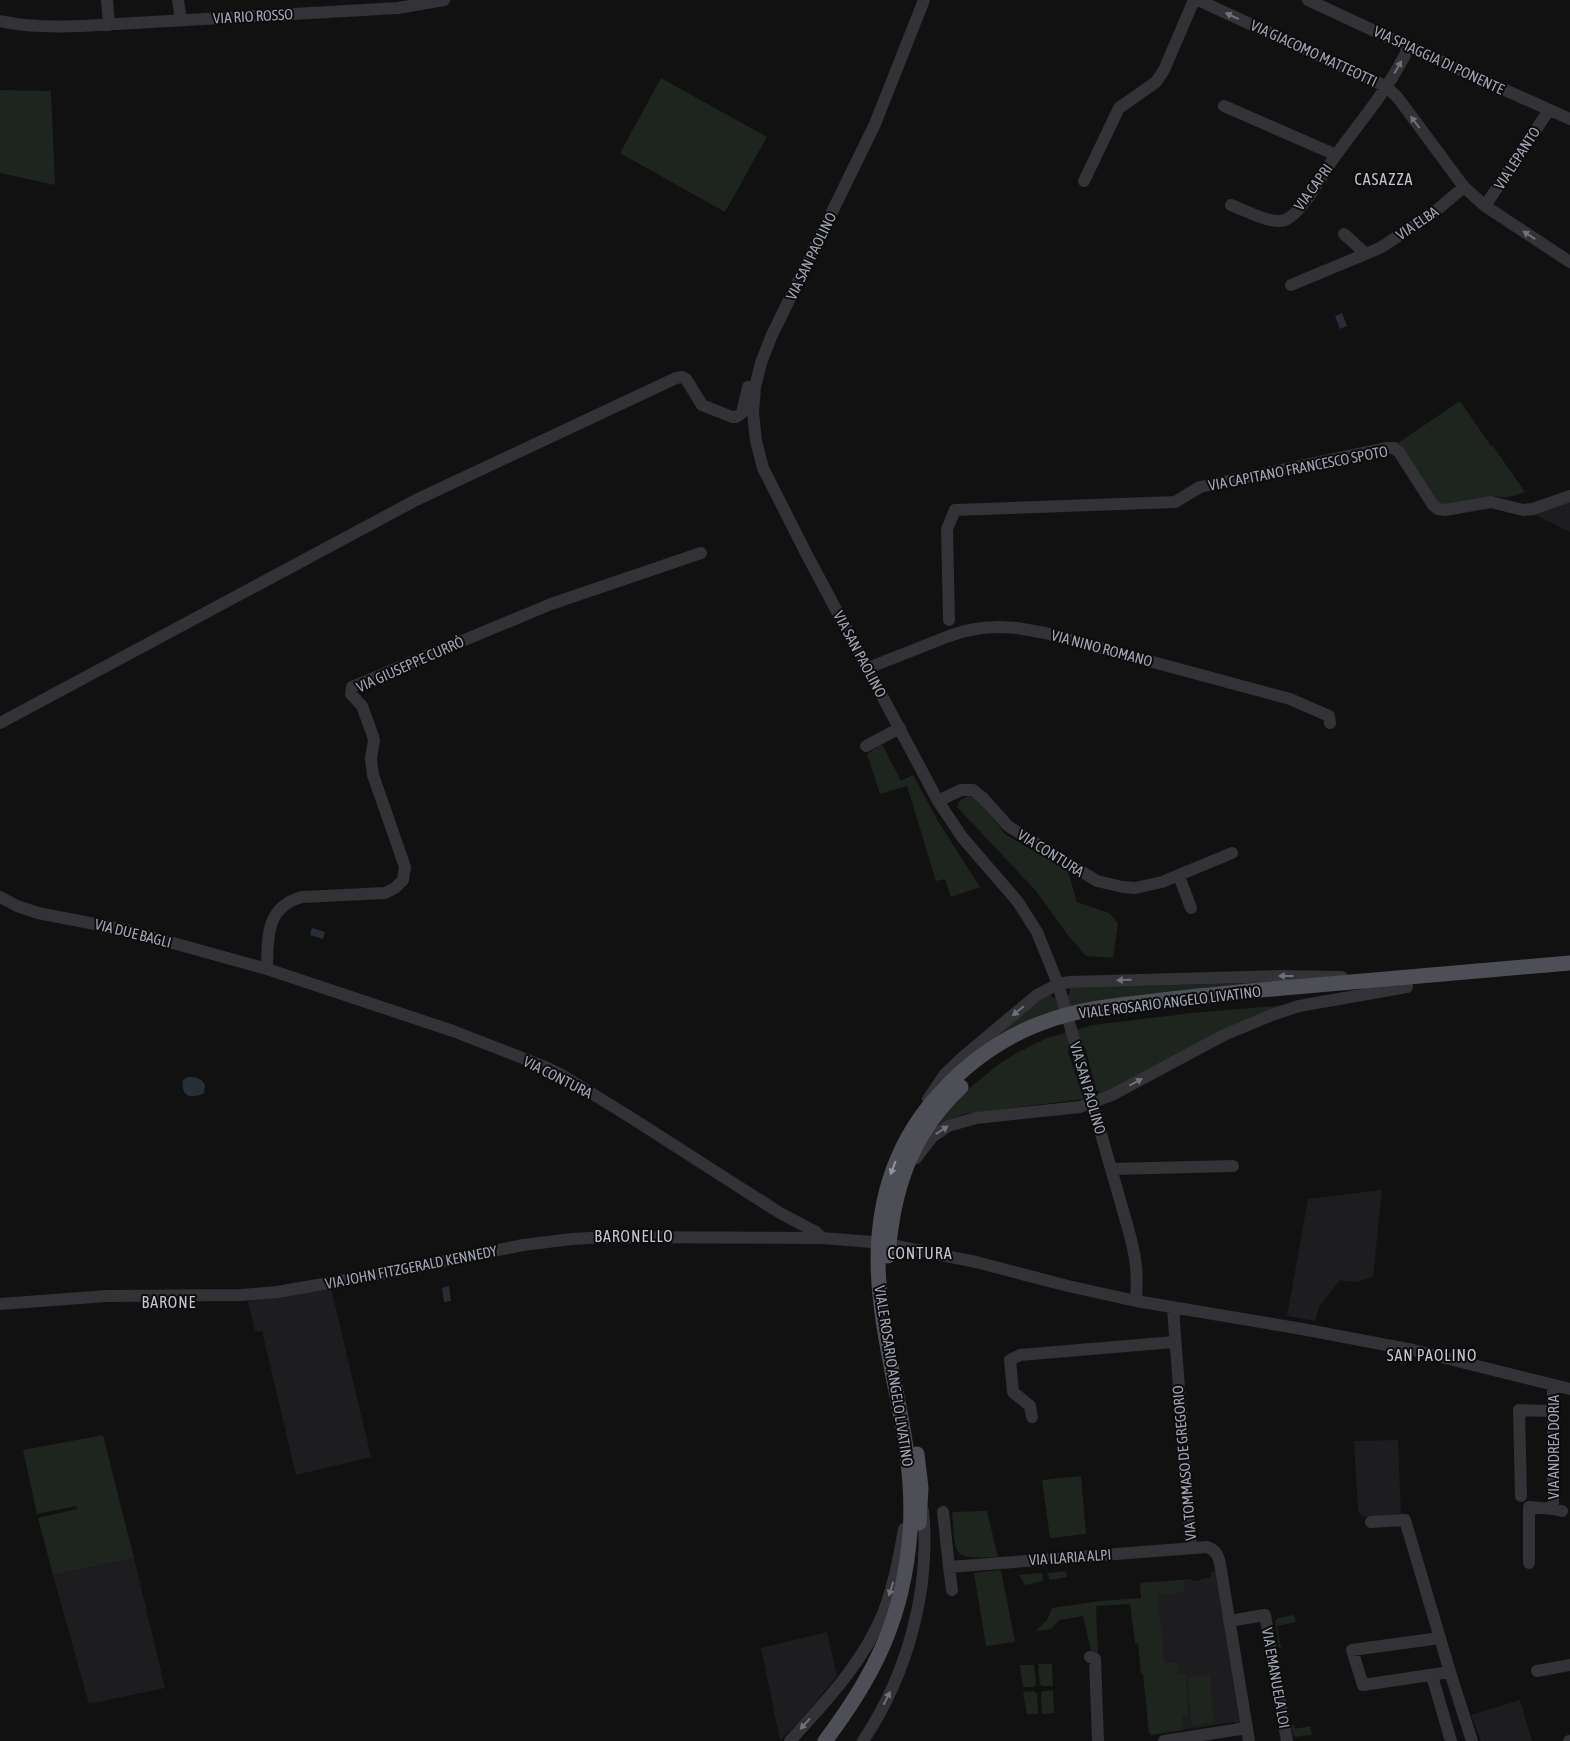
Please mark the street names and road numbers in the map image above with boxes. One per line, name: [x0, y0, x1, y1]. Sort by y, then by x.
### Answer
street label: VIA RIO ROSSO: [213, 5, 294, 27]
street label: VIA GIACOMO MATTEOTTI: [1248, 16, 1380, 90]
street label: VIA SPIAGGIA DI PONENTE: [1371, 22, 1507, 98]
street label: VIA LEPANTO: [1491, 123, 1544, 192]
street label: VIA CAPRI: [1290, 160, 1336, 214]
street label: VIA ELBA: [1393, 202, 1442, 243]
street label: VIA SAN PAOLINO: [782, 209, 840, 303]
street label: VIA CAPITANO FRANCESCO SPOTO: [1207, 442, 1389, 494]
street label: VIA SAN PAOLINO: [830, 608, 890, 700]
street label: VIA NINO ROMANO: [1050, 626, 1155, 670]
street label: VIA GIUSEPPE CURRÒ: [353, 632, 467, 695]
street label: VIA CONTURA: [1015, 826, 1088, 880]
street label: VIA DUE BAGLI: [93, 915, 173, 951]
street label: VIALE ROSARIO ANGELO LIVATINO: [1078, 982, 1262, 1022]
street label: VIA SAN PAOLINO: [1067, 1040, 1109, 1136]
street label: VIA CONTURA: [521, 1052, 596, 1102]
street label: VIA JOHN FITZGERALD KENNEDY: [324, 1242, 499, 1292]
street label: VIALE ROSARIO ANGELO LIVATINO: [871, 1284, 917, 1468]
street label: VIA TOMMASO DE GREGORIO: [1169, 1384, 1199, 1541]
street label: VIA ANDREA DORIA: [1545, 1394, 1562, 1499]
street label: VIA ILARIA ALPI: [1028, 1546, 1112, 1568]
street label: VIA EMANUELA LOI: [1259, 1626, 1293, 1730]

